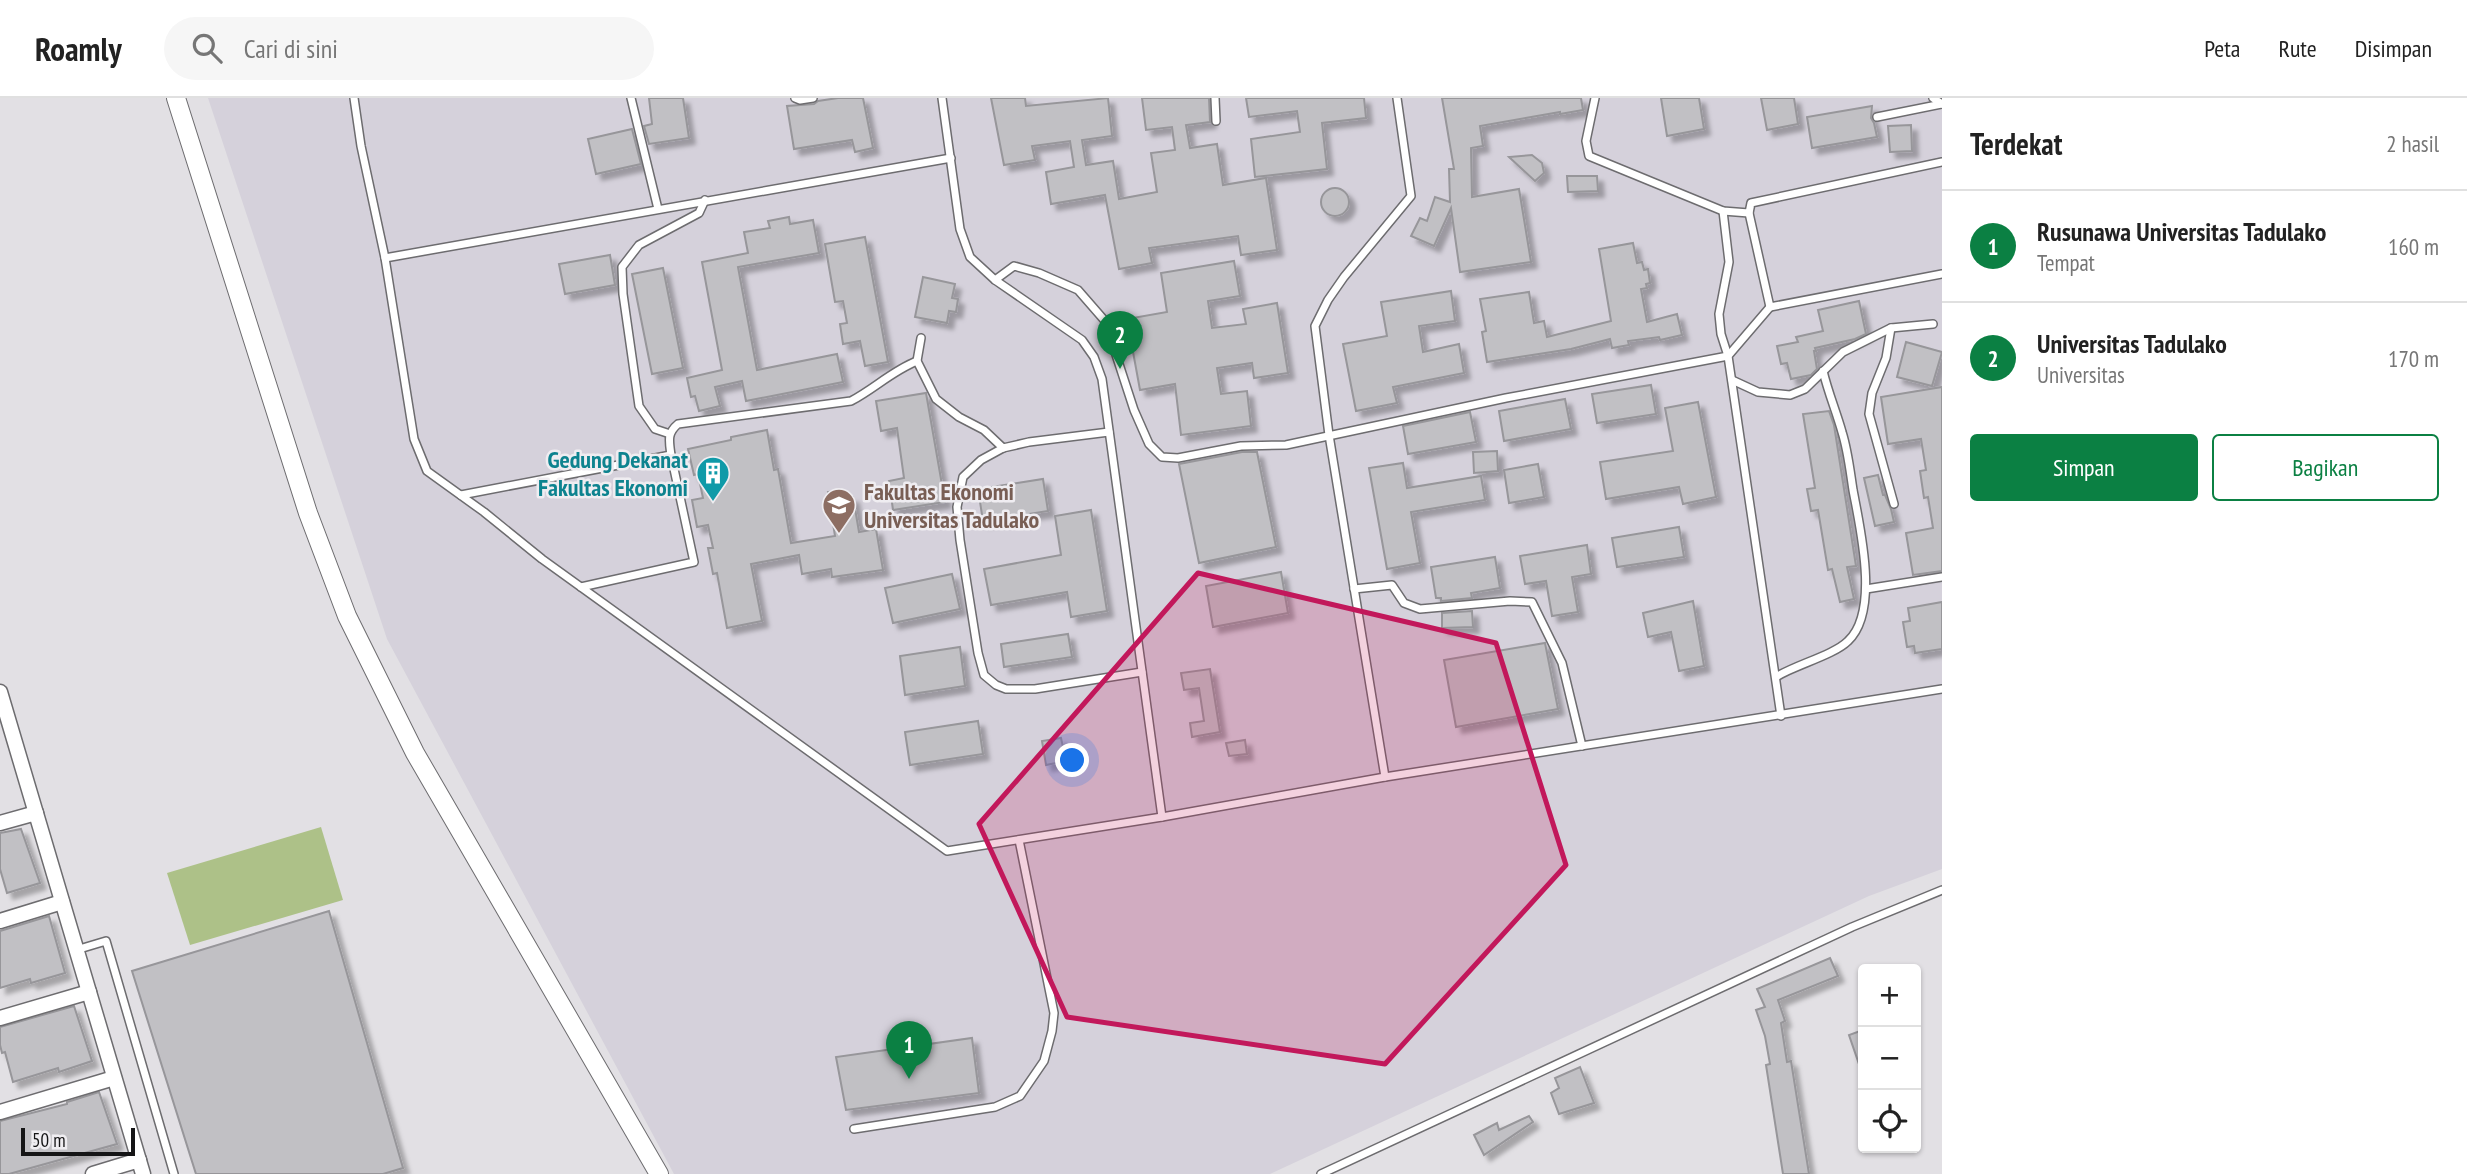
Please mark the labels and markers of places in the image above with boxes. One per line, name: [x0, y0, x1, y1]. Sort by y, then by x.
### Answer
pin: 2: [1097, 311, 1143, 369]
place label: Gedung Dekanat Fakultas Ekonomi: [538, 444, 688, 503]
building icon: Gedung Dekanat Fakultas Ekonomi: [694, 454, 732, 503]
place label: Fakultas Ekonomi Universitas Tadulako: [864, 476, 1040, 535]
school or university icon: Fakultas Ekonomi Universitas Tadulako: [820, 486, 858, 535]
pin: 1: [886, 1021, 932, 1079]

